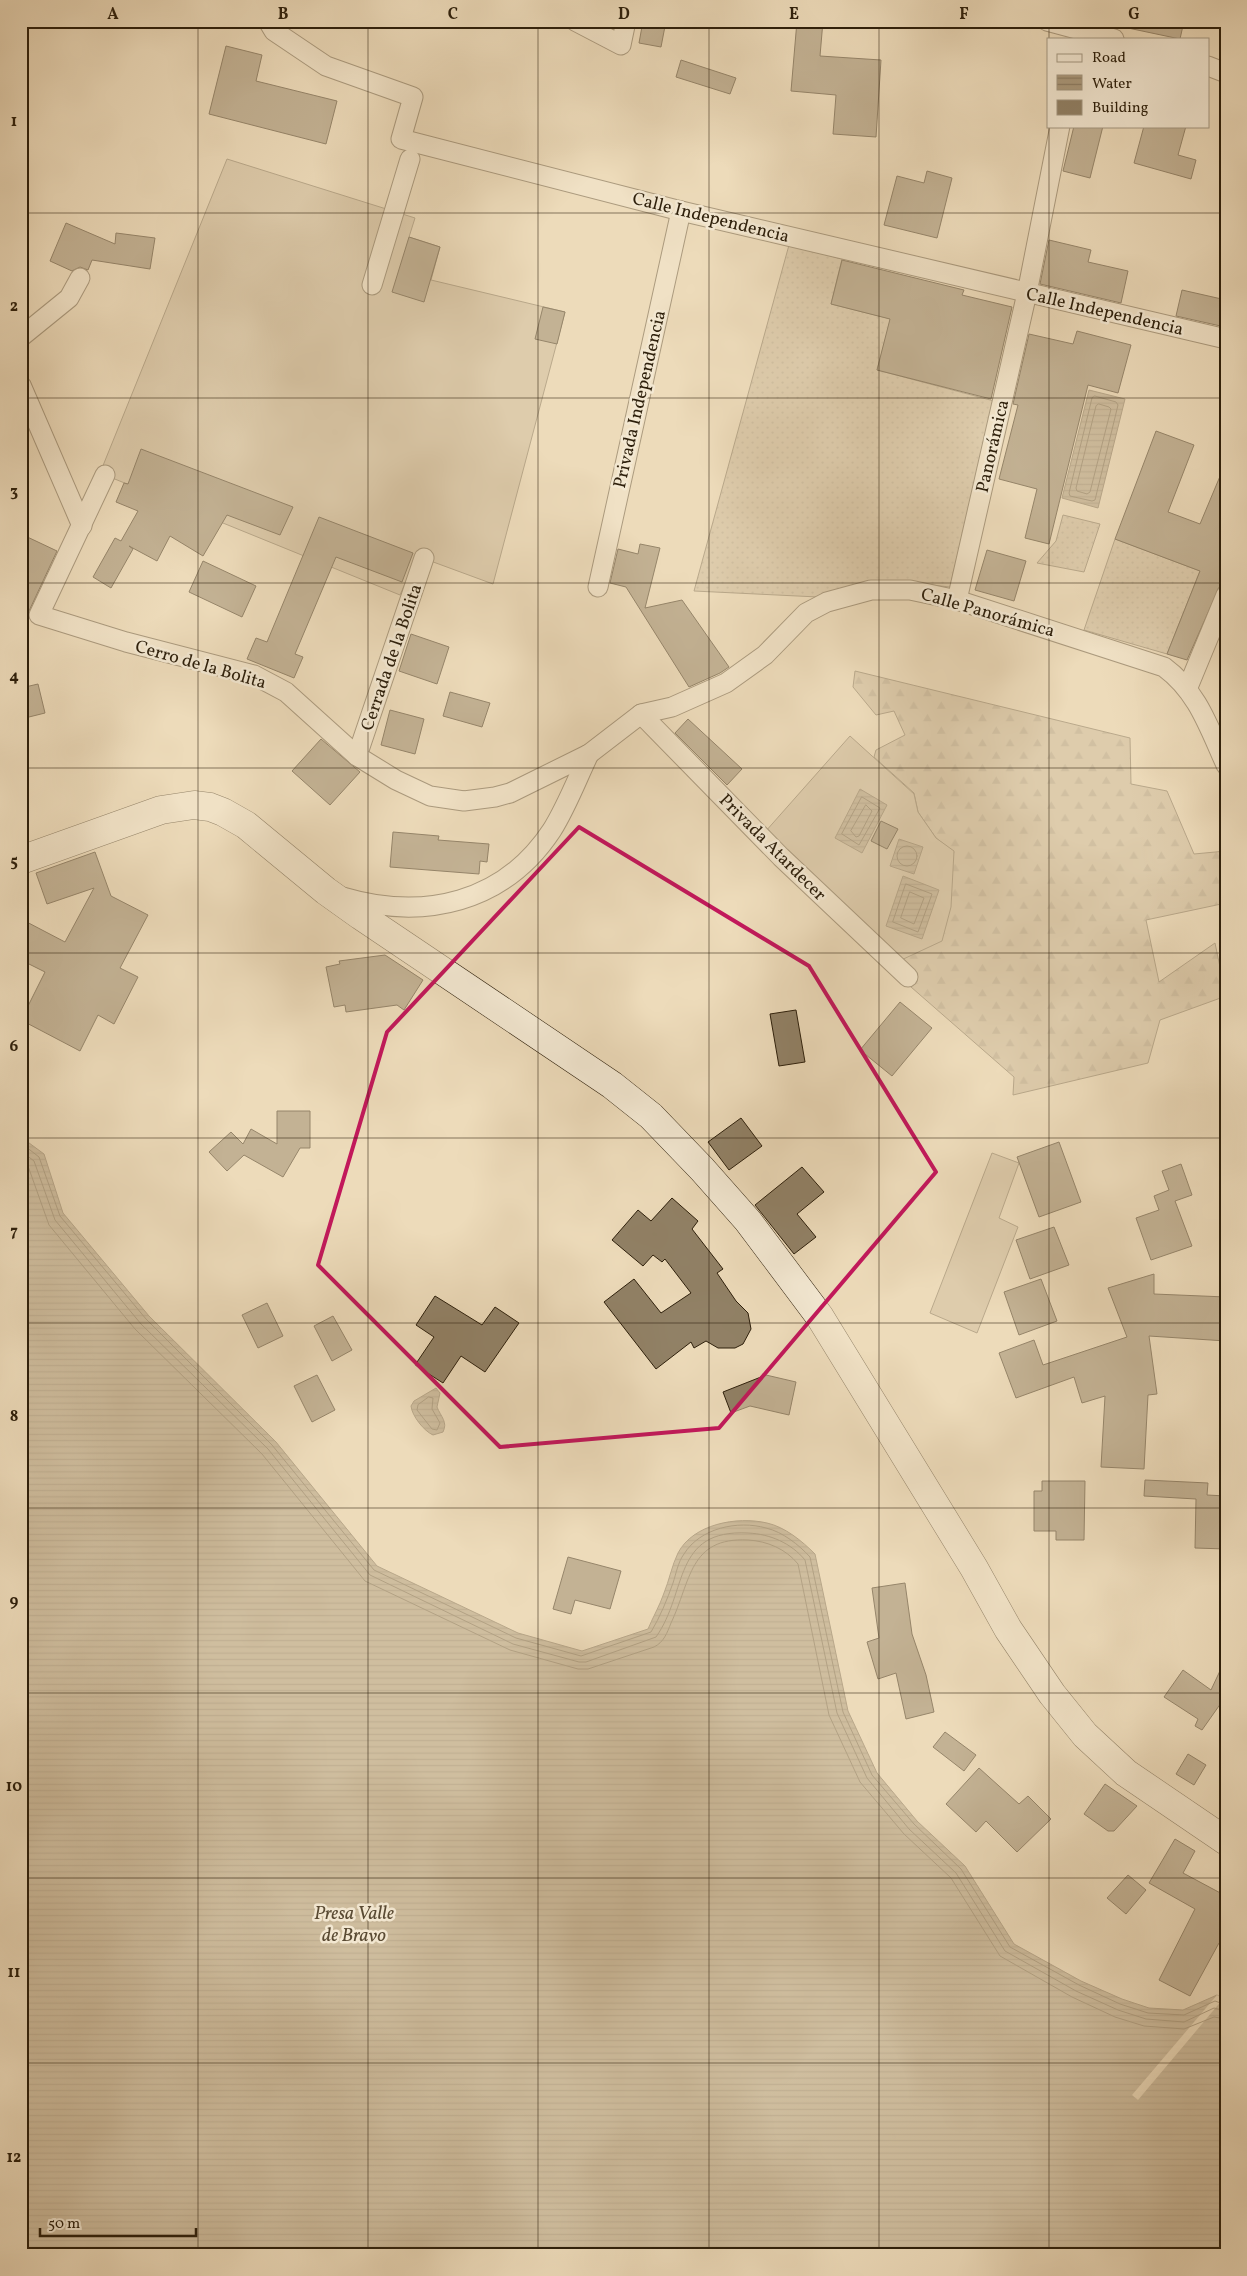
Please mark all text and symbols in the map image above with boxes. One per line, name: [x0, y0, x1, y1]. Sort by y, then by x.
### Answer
text: A: [107, 4, 119, 26]
text: B: [278, 4, 289, 26]
text: C: [448, 4, 458, 26]
text: D: [618, 4, 630, 26]
text: E: [789, 4, 799, 26]
text: F: [959, 4, 969, 26]
text: G: [1128, 4, 1140, 26]
legend: [1047, 38, 1210, 128]
text: Road: [1092, 48, 1126, 69]
text: Water: [1092, 74, 1132, 95]
text: Building: [1092, 98, 1149, 119]
text: 1: [11, 111, 17, 133]
street label: Calle Independencia: [630, 187, 792, 250]
street label: Calle Independencia: [1023, 282, 1186, 343]
text: 2: [10, 296, 18, 318]
street label: Privada Independencia: [608, 308, 673, 491]
street label: Panorámica: [971, 397, 1016, 495]
text: 3: [10, 481, 18, 503]
street label: Cerrada de la Bolita: [356, 581, 429, 734]
street label: Calle Panorámica: [918, 582, 1057, 645]
street label: Cerro de la Bolita: [132, 635, 269, 696]
text: 4: [9, 666, 19, 688]
street label: Privada Atardecer: [713, 789, 832, 908]
text: 5: [10, 851, 18, 873]
text: 6: [10, 1036, 19, 1058]
text: 7: [10, 1221, 18, 1243]
text: 8: [10, 1406, 18, 1428]
text: 9: [10, 1591, 19, 1613]
text: 10: [6, 1776, 22, 1798]
water label: Presa Valle de Bravo: [314, 1901, 394, 1949]
text: 11: [8, 1962, 20, 1984]
text: 12: [7, 2147, 21, 2169]
scale bar: [40, 2206, 196, 2238]
text: 50 m: [48, 2214, 80, 2235]

